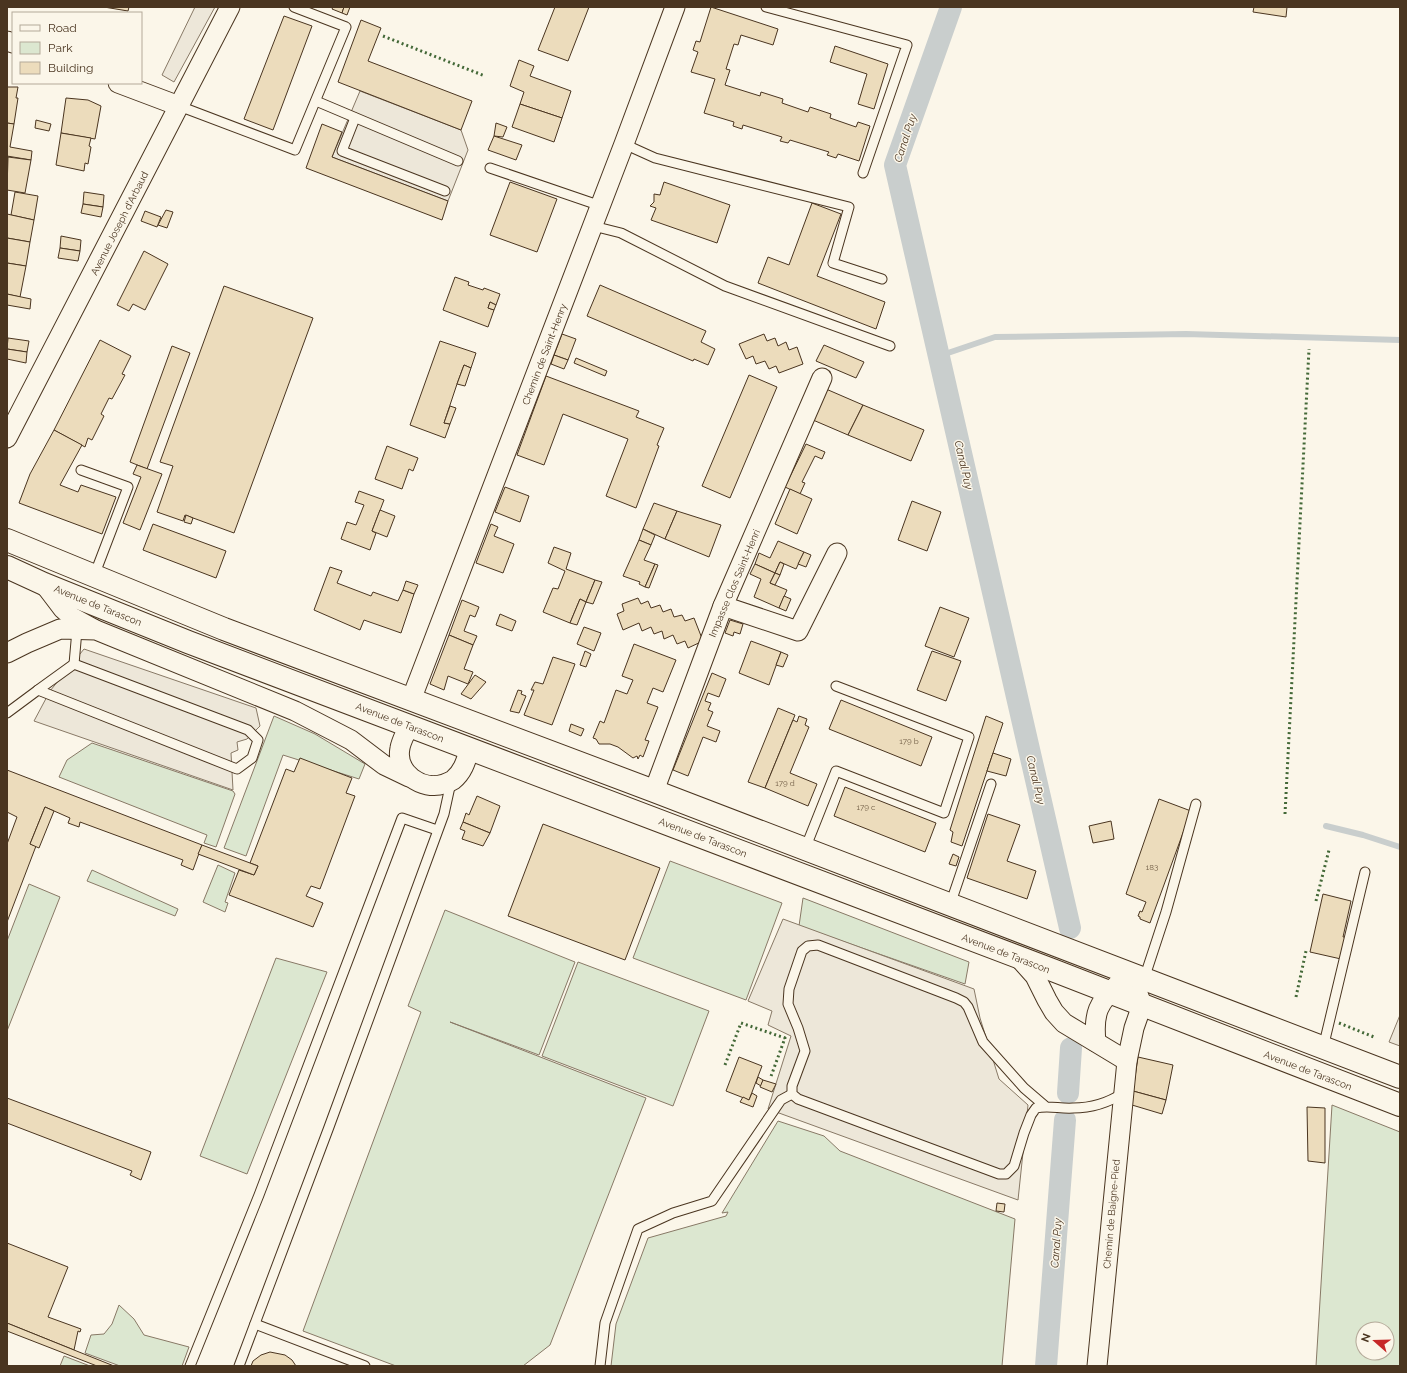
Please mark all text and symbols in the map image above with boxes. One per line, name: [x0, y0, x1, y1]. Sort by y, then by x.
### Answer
legend: [12, 12, 142, 84]
text: Road: [48, 21, 77, 35]
text: Park: [48, 41, 73, 55]
text: Building: [48, 61, 94, 75]
water label: Canal Puy: [892, 112, 920, 164]
street label: Avenue Joseph d'Arbaud: [88, 170, 150, 277]
street label: Chemin de Saint-Henry: [520, 301, 569, 407]
water label: Canal Puy: [952, 439, 976, 492]
street label: Impasse Clos Saint-Henri: [707, 528, 762, 639]
street label: Avenue de Tarascon: [52, 583, 143, 628]
street label: Avenue de Tarascon: [354, 701, 446, 744]
house number: 179 b: [899, 736, 919, 746]
water label: Canal Puy: [1024, 754, 1048, 807]
house number: 179 d: [775, 778, 795, 788]
house number: 179 c: [857, 802, 876, 812]
street label: Avenue de Tarascon: [657, 816, 749, 859]
house number: 183: [1146, 862, 1158, 872]
street label: Avenue de Tarascon: [960, 932, 1052, 975]
street label: Avenue de Tarascon: [1262, 1049, 1354, 1092]
street label: Chemin de Baigne-Pied: [1101, 1159, 1122, 1269]
water label: Canal Puy: [1048, 1217, 1065, 1268]
north arrow: [1355, 1321, 1395, 1361]
text: N: [1359, 1332, 1374, 1344]

